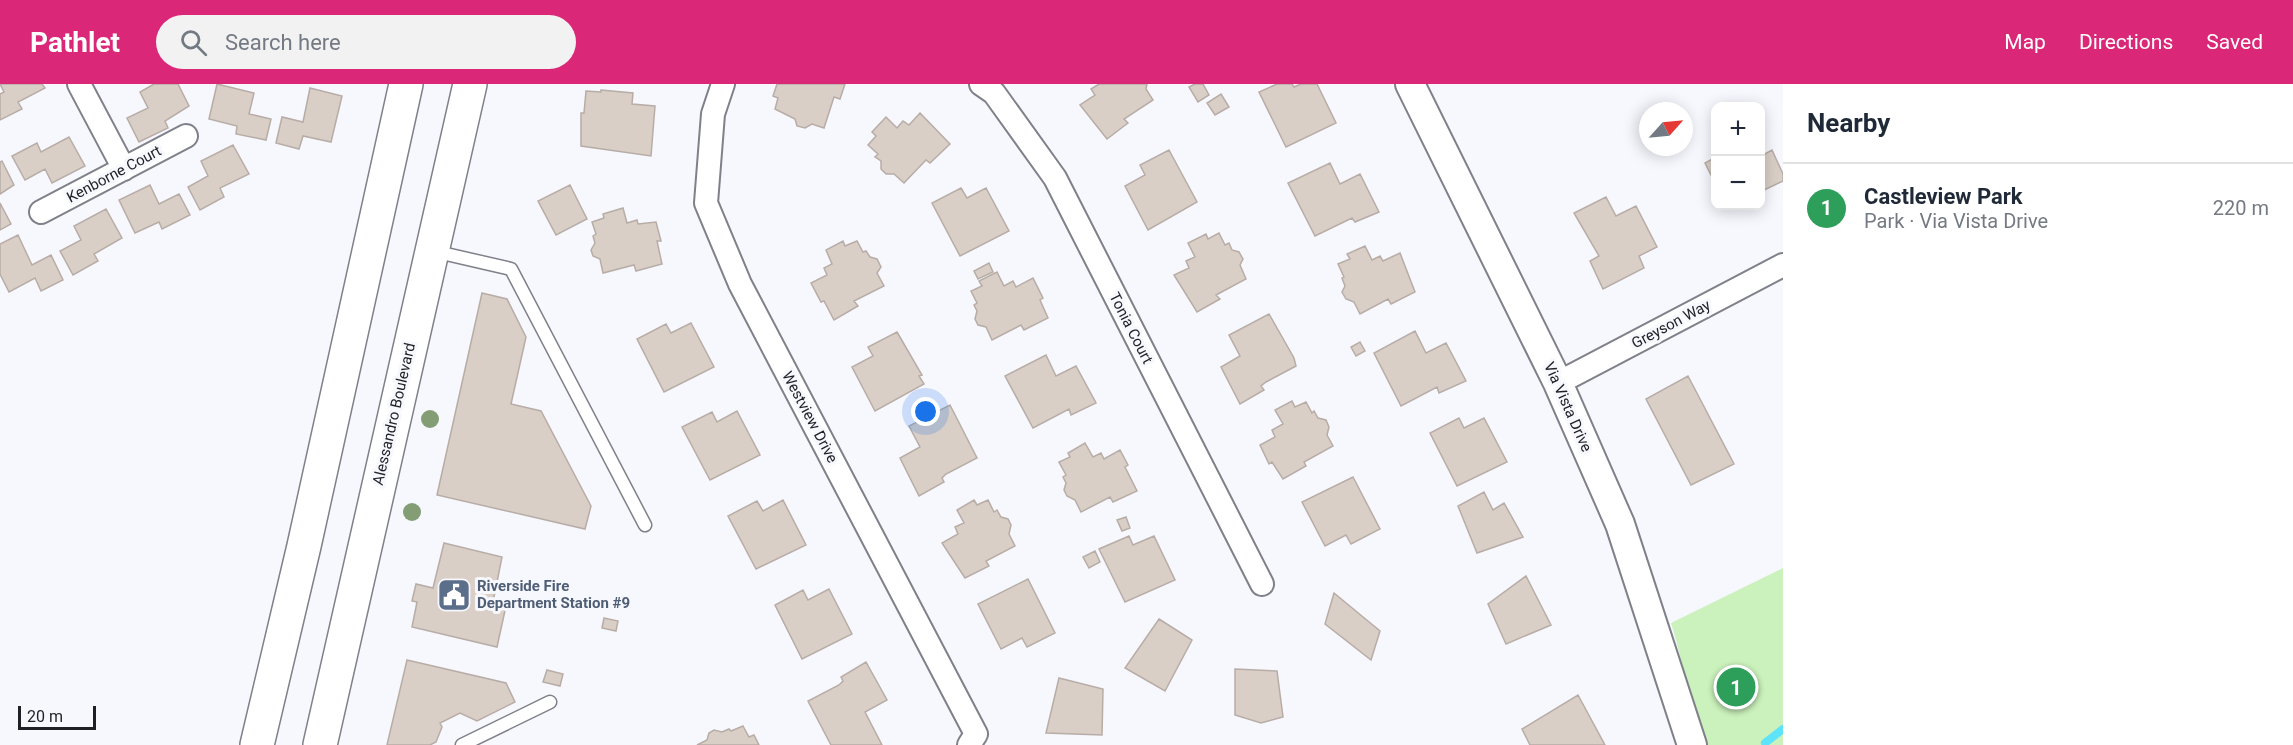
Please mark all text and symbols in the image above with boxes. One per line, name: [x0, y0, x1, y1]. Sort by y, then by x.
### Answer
search box: [156, 15, 576, 69]
text: Pathlet: [30, 26, 120, 59]
icon: search: [177, 26, 210, 59]
text: Search here: [225, 30, 341, 55]
text: Map: [2004, 30, 2046, 54]
text: Directions: [2079, 30, 2173, 54]
text: Saved: [2206, 30, 2263, 54]
north arrow: [1639, 102, 1693, 156]
map controls: [1711, 102, 1765, 210]
button: +: [1711, 102, 1765, 156]
text: Nearby: [1807, 108, 1890, 138]
street label: Kenborne Court: [64, 141, 164, 206]
button: −: [1711, 156, 1765, 210]
text: Castleview Park: [1864, 184, 2023, 209]
text: 1: [1821, 196, 1832, 220]
text: 220 m: [2213, 196, 2269, 220]
text: Park · Via Vista Drive: [1864, 209, 2048, 233]
street label: Tonia Court: [1105, 289, 1157, 367]
street label: Greyson Way: [1629, 296, 1713, 352]
street label: Alessandro Boulevard: [369, 341, 419, 487]
street label: Via Vista Drive: [1540, 359, 1596, 455]
street label: Westview Drive: [778, 368, 842, 466]
your location: [911, 397, 940, 426]
public building icon: Riverside Fire Department Station #9: [436, 577, 472, 613]
place label: Riverside Fire Department Station #9: [477, 577, 630, 612]
pin: 1: [1716, 664, 1756, 710]
scale bar: [18, 703, 96, 730]
text: 20 m: [27, 707, 63, 726]

